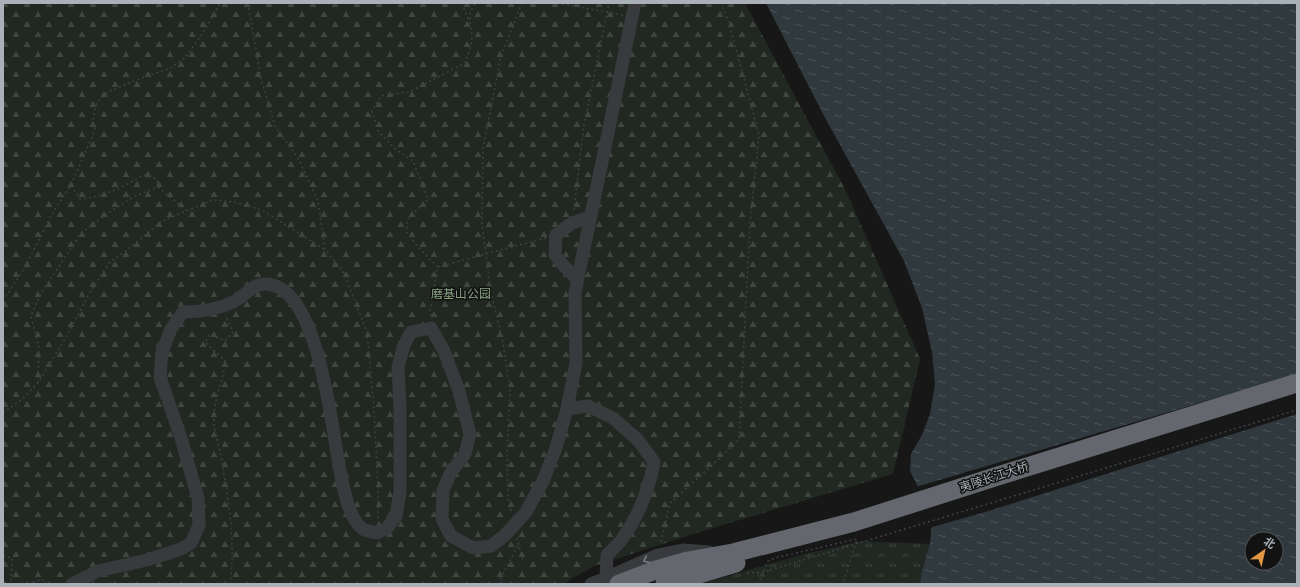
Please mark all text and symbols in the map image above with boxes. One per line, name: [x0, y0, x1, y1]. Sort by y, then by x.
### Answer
park label: 磨基山公园: [431, 287, 491, 301]
street label: 夷陵长江大桥: [958, 459, 1030, 495]
north arrow: [1244, 531, 1284, 571]
text: 北: [1261, 535, 1278, 552]
one-way arrow: [642, 556, 649, 564]

